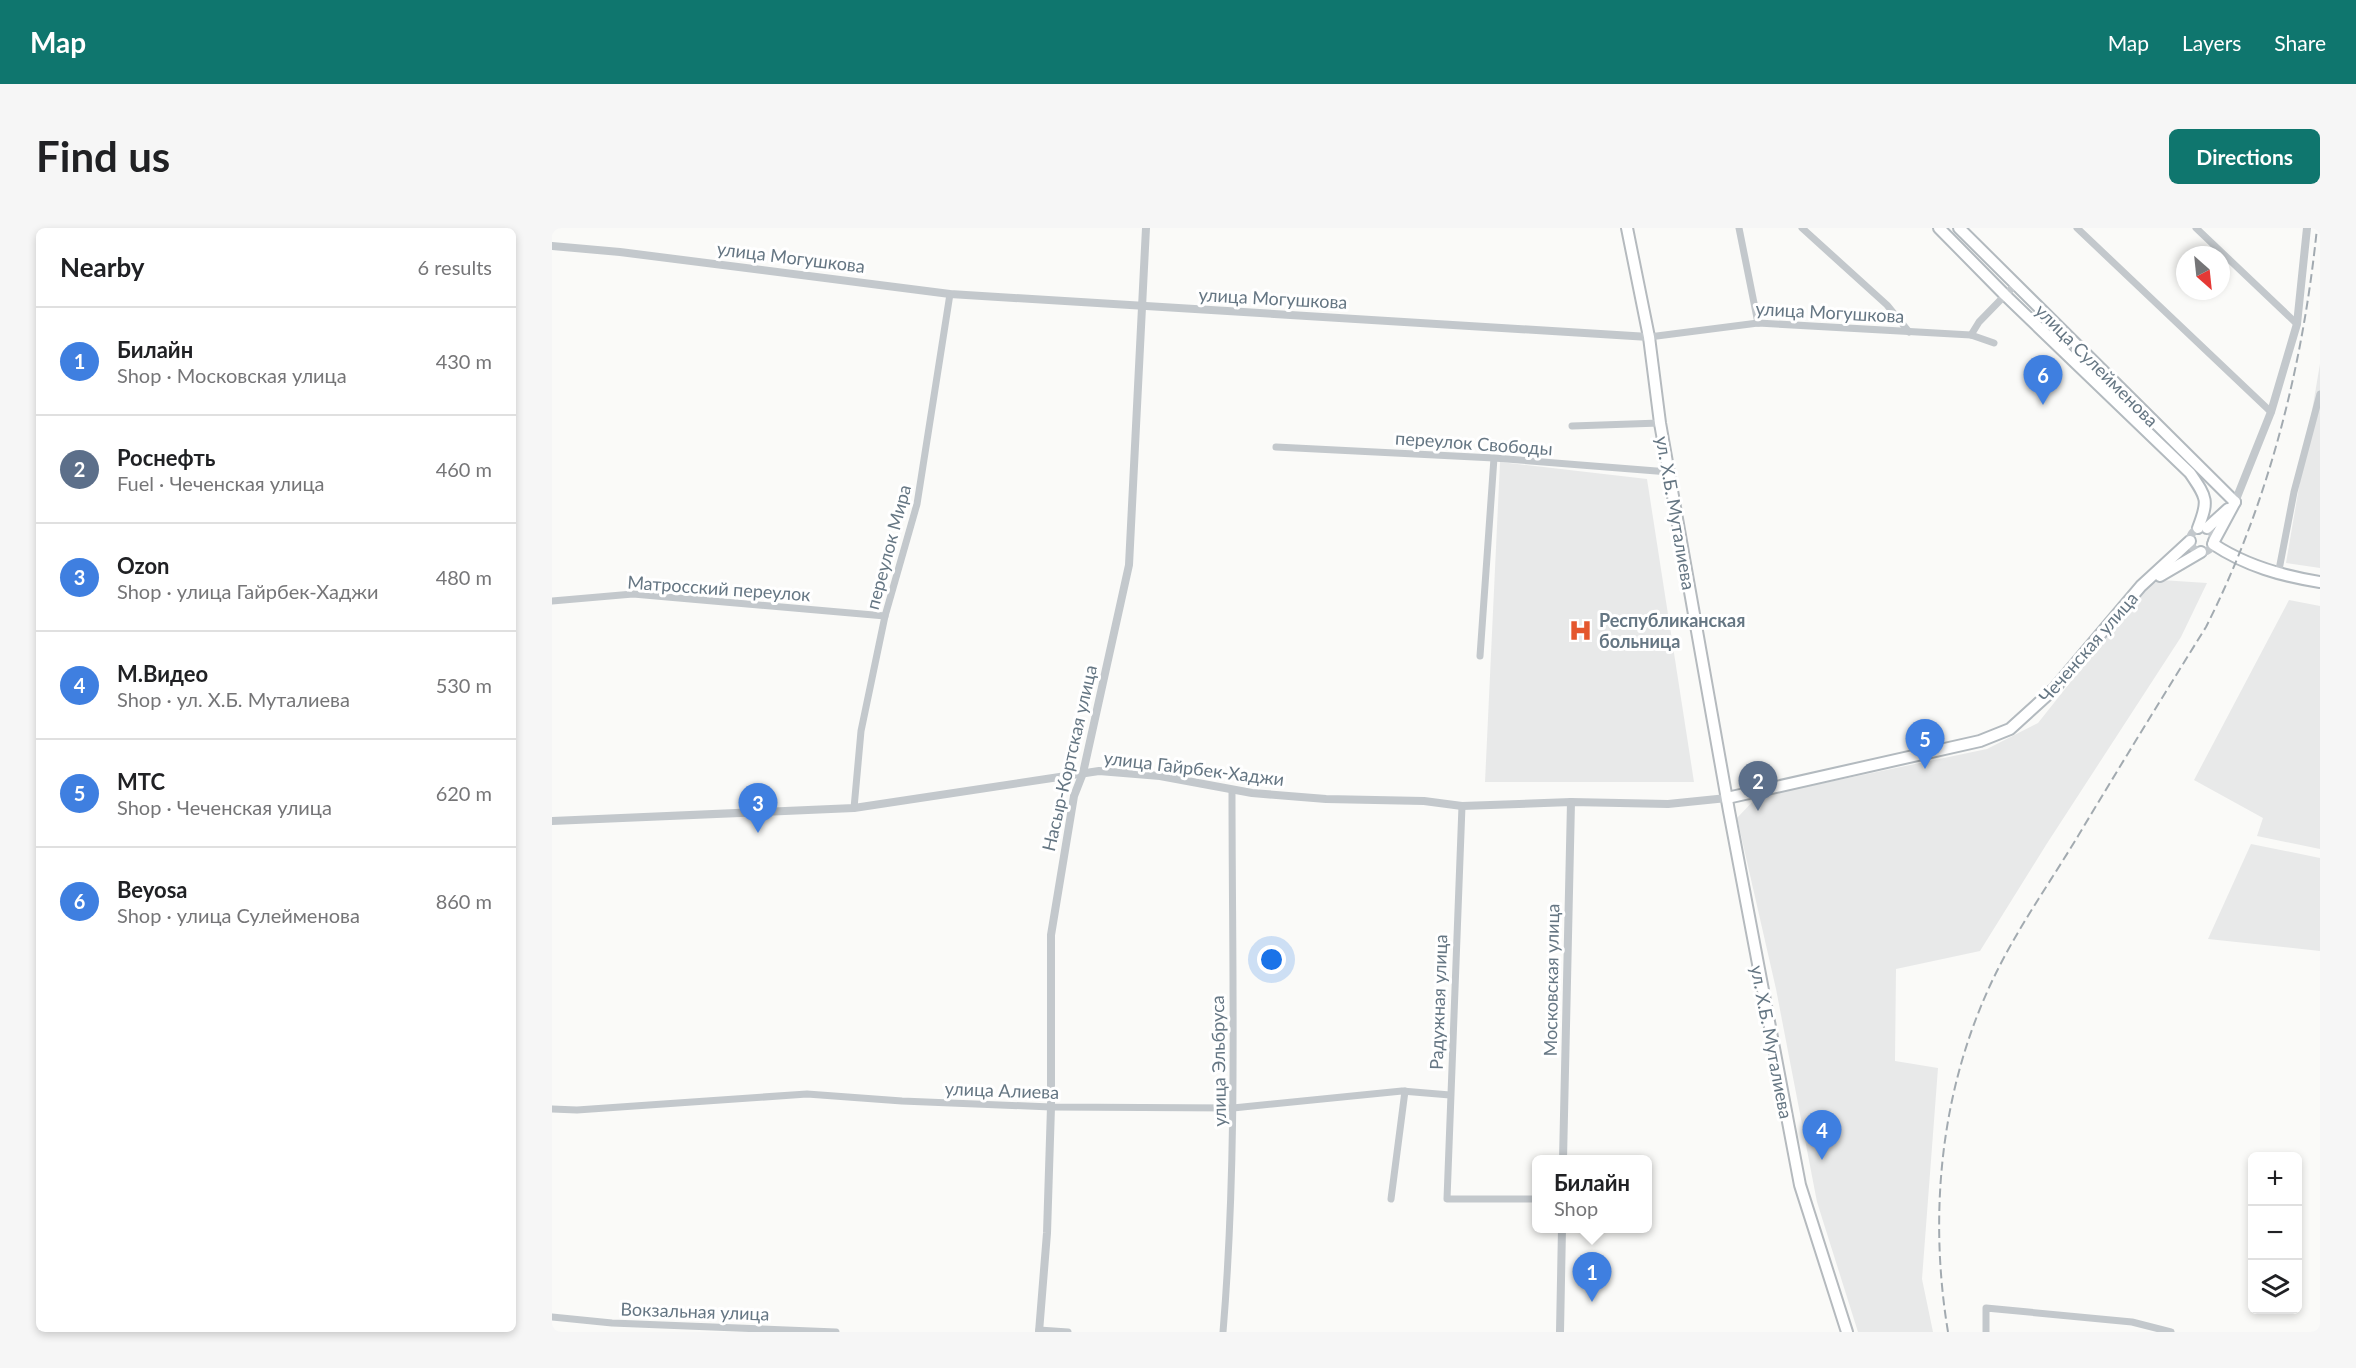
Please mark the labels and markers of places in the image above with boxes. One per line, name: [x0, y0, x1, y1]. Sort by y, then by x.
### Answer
pin: 6: [2024, 356, 2062, 405]
place label: Республиканская больница: [1599, 609, 1745, 652]
hospital icon: Республиканская больница: [1568, 617, 1594, 643]
pin: 5: [1906, 720, 1944, 769]
pin: 2: [1738, 762, 1778, 811]
pin: 3: [738, 784, 778, 833]
pin: 4: [1802, 1110, 1842, 1160]
pin: 1: [1572, 1252, 1612, 1302]

